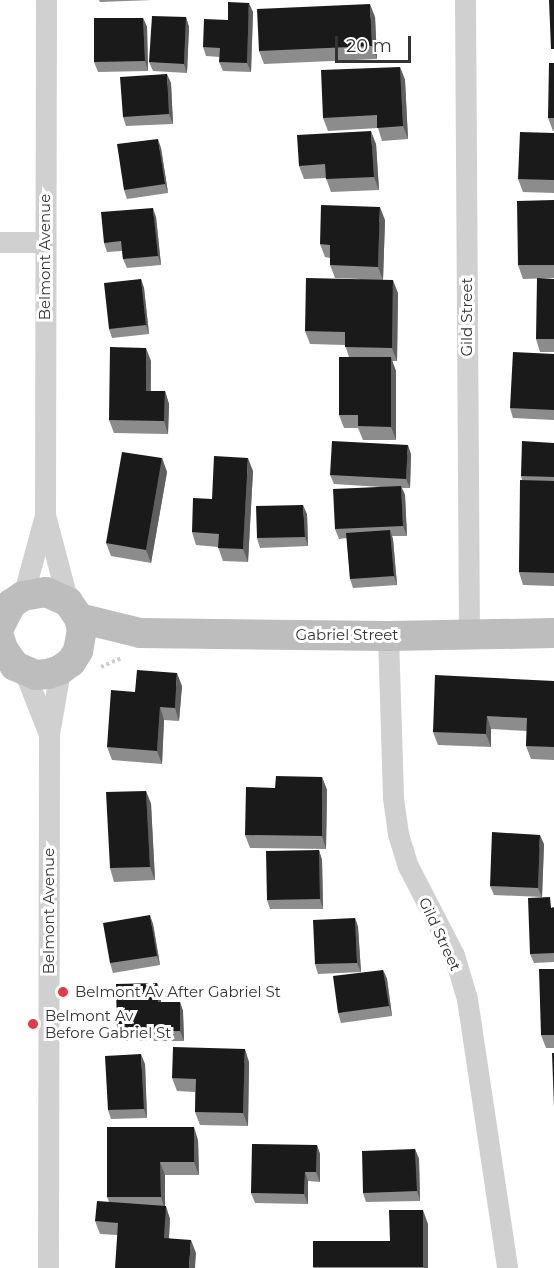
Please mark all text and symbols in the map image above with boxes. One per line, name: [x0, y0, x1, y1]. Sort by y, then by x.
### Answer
scale bar: [338, 24, 414, 62]
text: 20 m: [346, 35, 392, 57]
street label: Belmont Avenue: [36, 194, 54, 320]
street label: Gild Street: [458, 277, 476, 357]
street label: Gabriel Street: [296, 626, 398, 644]
street label: Belmont Avenue: [40, 848, 58, 974]
street label: Gild Street: [415, 894, 465, 974]
place label: Belmont Av After Gabriel St: [75, 983, 281, 1001]
marker: Belmont Av After Gabriel St: [56, 985, 70, 999]
place label: Belmont Av Before Gabriel St: [45, 1006, 171, 1041]
marker: Belmont Av Before Gabriel St: [26, 1017, 40, 1031]

